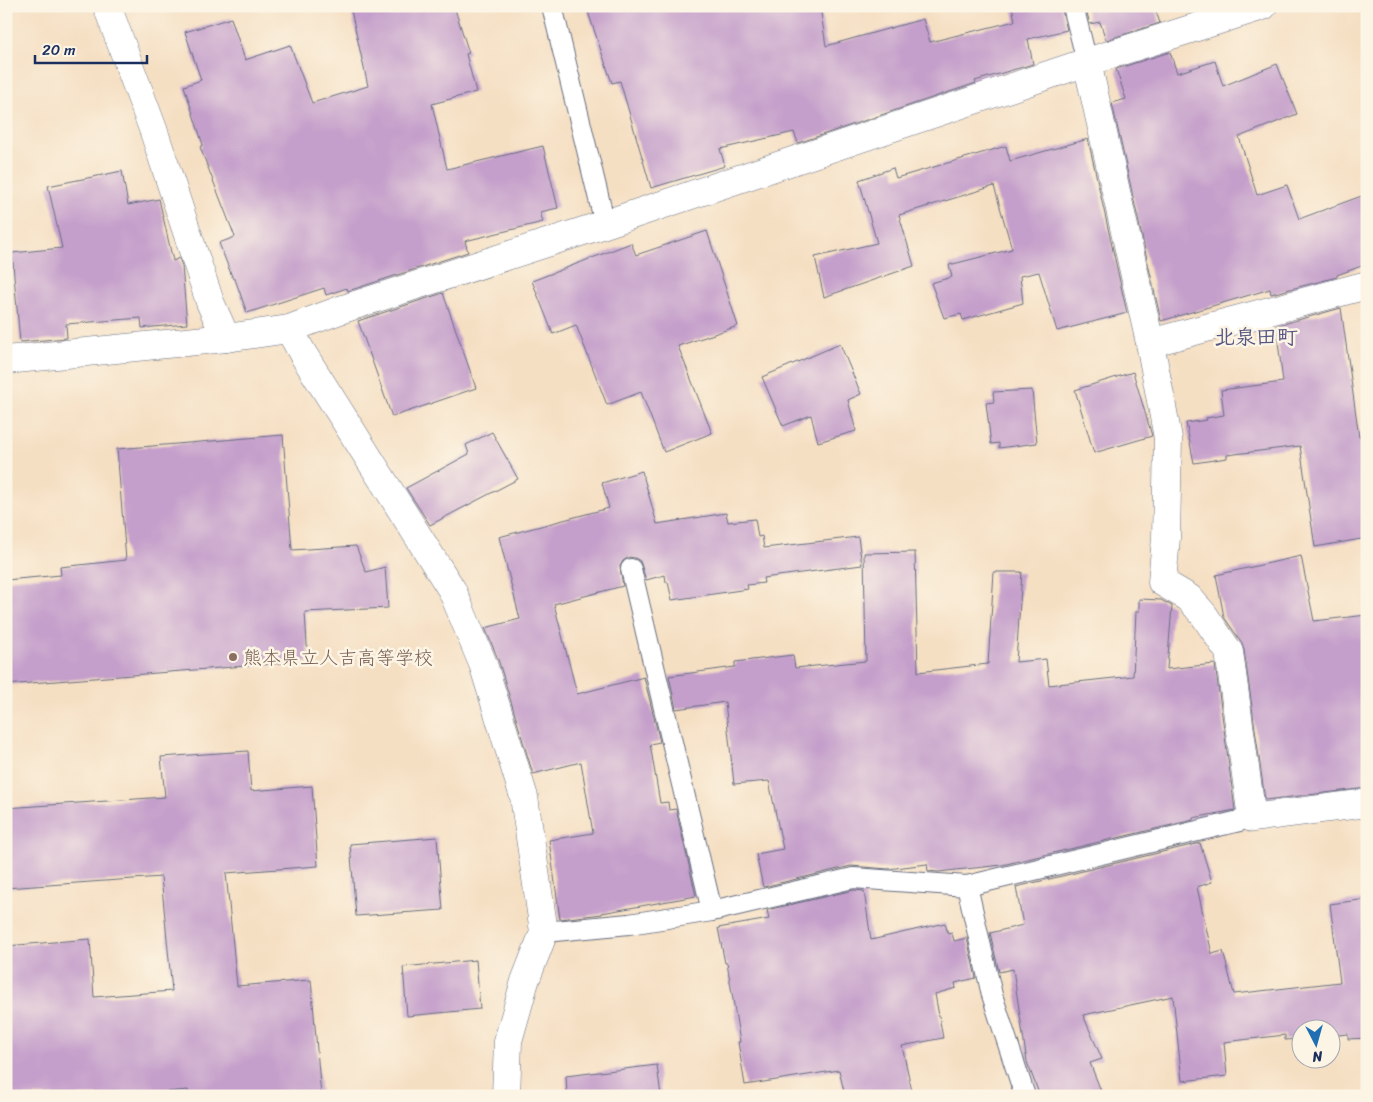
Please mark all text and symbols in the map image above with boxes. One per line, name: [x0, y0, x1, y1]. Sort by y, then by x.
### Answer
scale bar: [35, 32, 148, 64]
text: 20 m: [42, 37, 76, 63]
district label: 北泉田町: [1214, 318, 1298, 356]
place label: 熊本県立人吉高等学校: [243, 641, 433, 674]
marker: 熊本県立人吉高等学校: [227, 651, 239, 663]
north arrow: [1290, 1020, 1340, 1070]
text: N: [1311, 1043, 1324, 1069]

